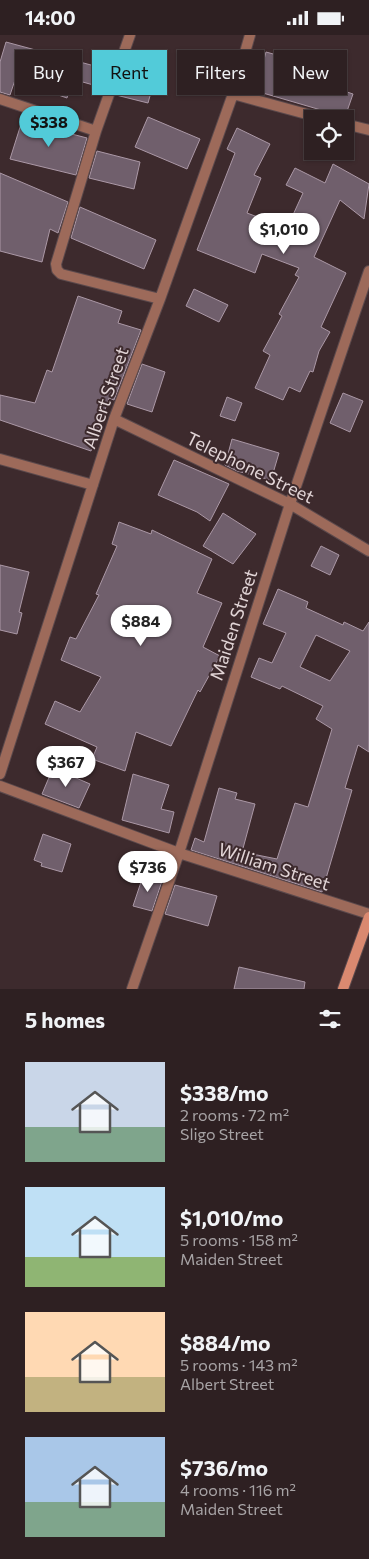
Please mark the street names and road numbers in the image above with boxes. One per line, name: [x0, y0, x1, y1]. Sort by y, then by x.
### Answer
street label: Albert Street: [77, 344, 133, 451]
street label: Telephone Street: [183, 427, 318, 508]
street label: Maiden Street: [205, 566, 261, 683]
street label: William Street: [216, 838, 333, 894]

